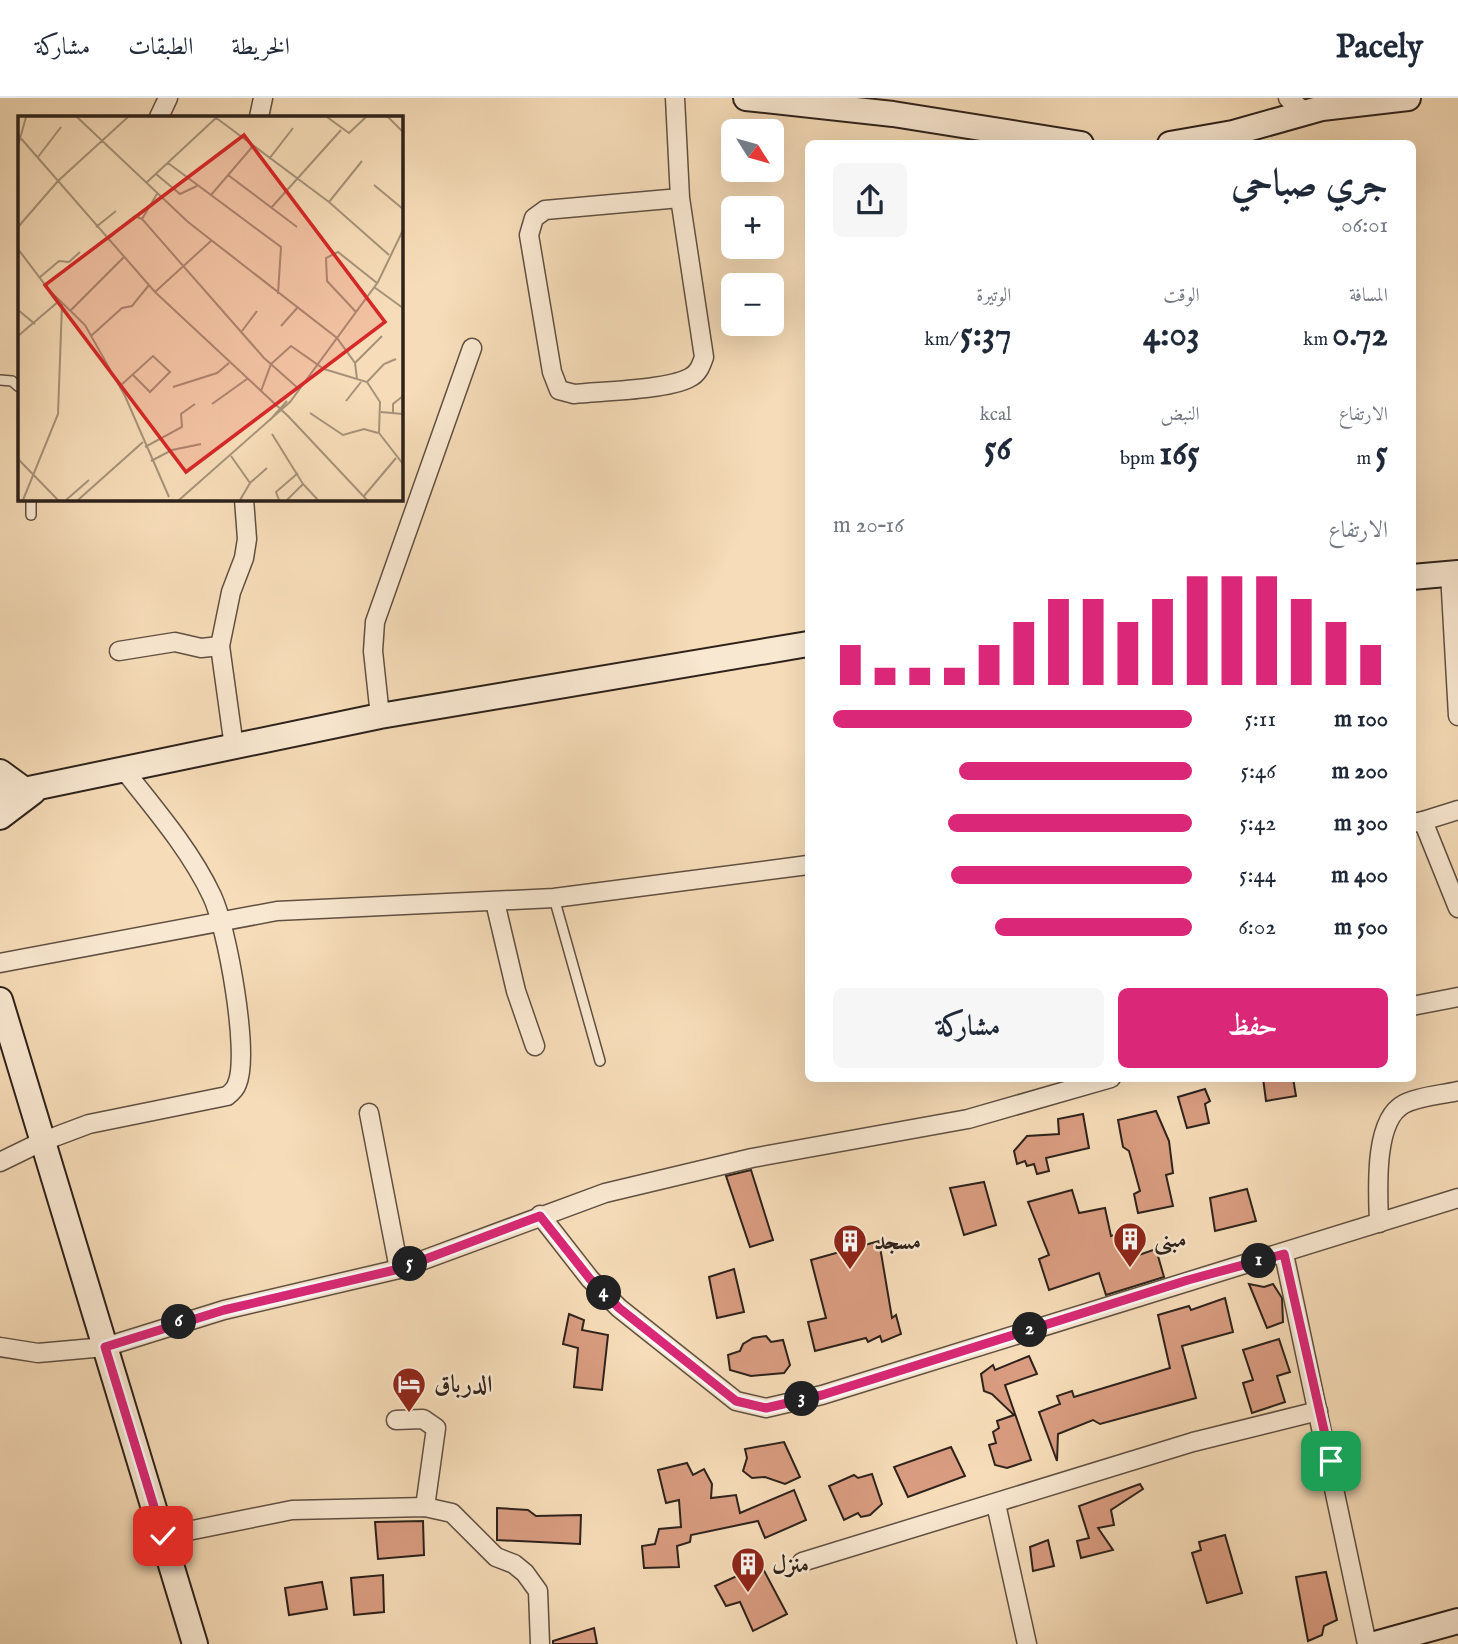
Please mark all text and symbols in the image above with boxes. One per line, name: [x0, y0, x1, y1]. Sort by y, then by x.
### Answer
text: Pacely: [1336, 27, 1423, 69]
text: مشاركة: [35, 32, 90, 63]
text: الطبقات: [128, 32, 194, 63]
text: الخريطة: [232, 32, 290, 63]
inset map: [18, 116, 402, 500]
north arrow: [721, 119, 784, 182]
map controls: [721, 119, 784, 336]
text: جري صباحي: [1231, 161, 1388, 209]
button: share: [833, 163, 907, 237]
button: +: [721, 196, 784, 259]
text: 06:01: [1341, 211, 1388, 240]
button: −: [721, 273, 784, 336]
text: الوتيرة: [976, 284, 1011, 308]
text: الوقت: [1163, 284, 1200, 308]
text: المسافة: [1349, 284, 1388, 308]
text: 5:37: [960, 313, 1011, 358]
text: 4:03: [1143, 313, 1200, 358]
text: 0.72: [1332, 313, 1388, 358]
text: /km: [925, 328, 960, 352]
text: km: [1303, 328, 1332, 352]
text: kcal: [980, 403, 1011, 427]
text: النبض: [1161, 403, 1200, 427]
text: الارتفاع: [1339, 403, 1388, 427]
text: 56: [984, 427, 1011, 472]
text: 165: [1159, 432, 1200, 477]
text: 5: [1375, 432, 1388, 477]
text: bpm: [1120, 447, 1159, 471]
text: m: [1356, 447, 1375, 471]
text: 16–20 m: [833, 511, 904, 540]
text: الارتفاع: [1328, 516, 1388, 545]
text: 5:11: [1244, 705, 1276, 734]
text: 100 m: [1334, 705, 1388, 734]
text: 5:46: [1241, 757, 1276, 786]
text: 200 m: [1332, 757, 1388, 786]
text: 5:42: [1240, 809, 1276, 838]
text: 300 m: [1334, 809, 1388, 838]
text: 5:44: [1239, 861, 1276, 890]
text: 400 m: [1331, 861, 1388, 890]
text: 6:02: [1238, 913, 1276, 942]
text: 500 m: [1334, 913, 1388, 942]
button: مشاركة: [833, 988, 1104, 1068]
button: حفظ: [1118, 988, 1388, 1068]
building icon: مبنى: [1111, 1220, 1149, 1269]
building icon: مسجد: [831, 1222, 869, 1271]
place label: مبنى: [1154, 1225, 1187, 1256]
place label: مسجد: [874, 1227, 921, 1258]
pin: 1: [1242, 1244, 1276, 1278]
pin: 5: [392, 1246, 428, 1282]
text: 1: [1255, 1248, 1262, 1272]
text: 5: [406, 1251, 413, 1275]
pin: 4: [586, 1276, 622, 1310]
text: 4: [599, 1280, 608, 1304]
pin: 6: [162, 1304, 196, 1340]
text: 6: [174, 1309, 183, 1333]
pin: 2: [1012, 1312, 1048, 1348]
text: 2: [1025, 1317, 1034, 1341]
hotel icon: الدرباق: [390, 1365, 428, 1414]
place label: الدرباق: [434, 1370, 492, 1401]
pin: 3: [784, 1382, 820, 1416]
text: 3: [798, 1386, 805, 1410]
pin: [1301, 1431, 1361, 1491]
icon: arrive: [1312, 1442, 1350, 1480]
pin: [133, 1506, 193, 1566]
icon: check: [144, 1517, 182, 1555]
building icon: منزل: [729, 1545, 767, 1594]
place label: منزل: [772, 1550, 809, 1581]

